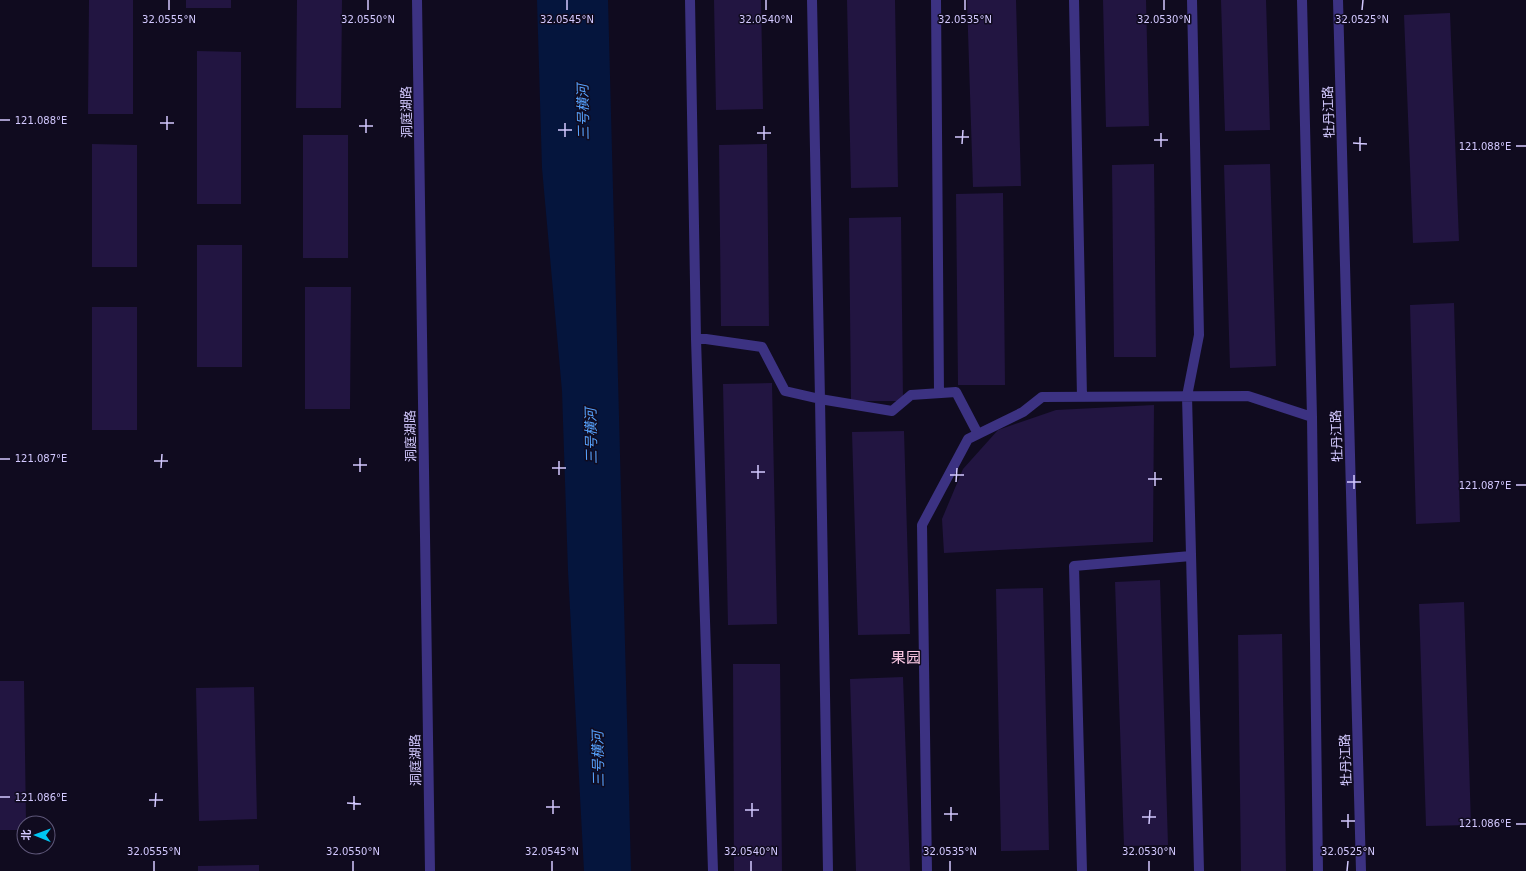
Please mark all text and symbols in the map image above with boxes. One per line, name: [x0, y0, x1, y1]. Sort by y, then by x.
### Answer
text: 32.0555°N: [142, 14, 196, 25]
text: 32.0550°N: [341, 14, 395, 25]
text: 32.0545°N: [540, 14, 594, 25]
text: 32.0540°N: [739, 14, 793, 25]
text: 32.0535°N: [938, 14, 992, 25]
text: 32.0530°N: [1137, 14, 1191, 25]
text: 32.0525°N: [1335, 14, 1389, 25]
water label: 三号横河: [574, 81, 591, 140]
street label: 洞庭湖路: [399, 86, 414, 138]
street label: 牡丹江路: [1320, 86, 1337, 138]
text: 121.088°E: [15, 115, 67, 126]
text: 121.088°E: [1459, 141, 1511, 152]
water label: 三号横河: [582, 405, 599, 464]
street label: 洞庭湖路: [403, 410, 418, 462]
street label: 牡丹江路: [1328, 410, 1345, 462]
text: 121.087°E: [15, 453, 67, 464]
text: 121.087°E: [1459, 480, 1511, 491]
district label: 果园: [891, 649, 921, 667]
water label: 三号横河: [589, 728, 606, 787]
street label: 洞庭湖路: [408, 734, 423, 786]
street label: 牡丹江路: [1337, 734, 1354, 786]
text: 121.086°E: [15, 792, 67, 803]
north arrow: [16, 815, 56, 855]
text: 121.086°E: [1459, 818, 1511, 829]
text: 北: [20, 829, 33, 840]
text: 32.0555°N: [127, 846, 181, 857]
text: 32.0550°N: [326, 846, 380, 857]
text: 32.0545°N: [525, 846, 579, 857]
text: 32.0540°N: [724, 846, 778, 857]
text: 32.0535°N: [923, 846, 977, 857]
text: 32.0530°N: [1122, 846, 1176, 857]
text: 32.0525°N: [1321, 846, 1375, 857]

